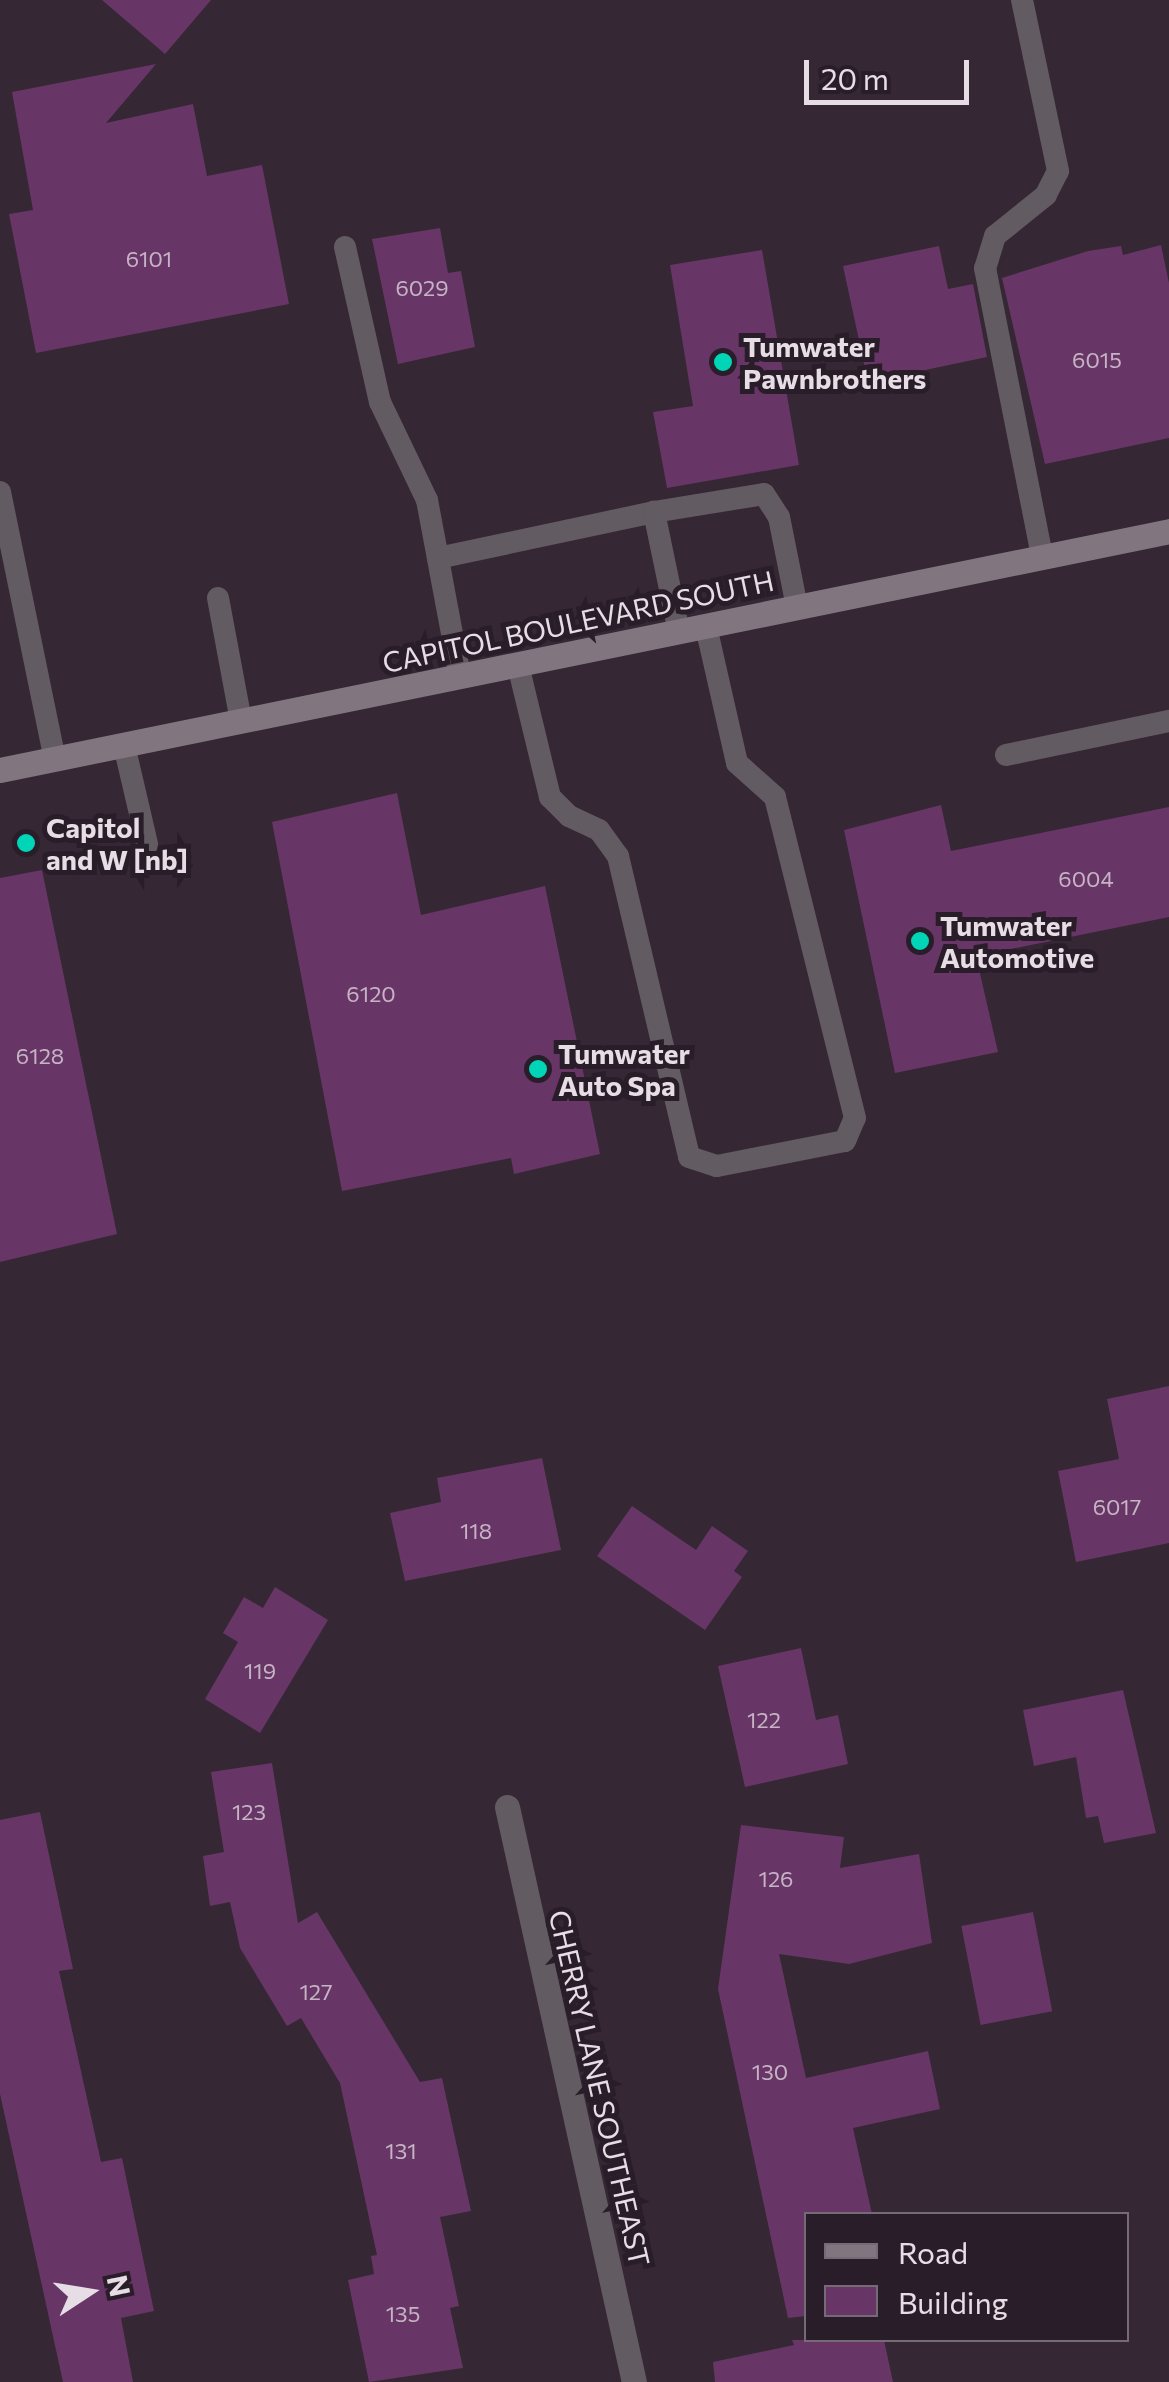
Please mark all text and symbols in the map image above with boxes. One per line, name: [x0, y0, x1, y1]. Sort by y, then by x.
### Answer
scale bar: [809, 40, 974, 102]
text: 20 m: [821, 59, 889, 96]
house number: 6101: [126, 246, 172, 272]
house number: 6029: [395, 275, 449, 301]
place label: Tumwater Pawnbrothers: [743, 329, 926, 395]
house number: 6015: [1072, 347, 1122, 373]
marker: Tumwater Pawnbrothers: [712, 351, 734, 373]
street label: CAPITOL BOULEVARD SOUTH: [379, 563, 777, 679]
place label: Capitol and W [nb]: [46, 810, 188, 876]
marker: Capitol and W [nb]: [15, 832, 37, 854]
house number: 6004: [1058, 866, 1114, 892]
place label: Tumwater Automotive: [940, 908, 1094, 974]
marker: Tumwater Automotive: [909, 930, 931, 952]
house number: 6120: [346, 981, 396, 1007]
place label: Tumwater Auto Spa: [558, 1036, 690, 1102]
house number: 6128: [16, 1043, 64, 1069]
marker: Tumwater Auto Spa: [527, 1058, 549, 1080]
house number: 6017: [1093, 1494, 1141, 1520]
house number: 118: [460, 1518, 492, 1544]
house number: 119: [244, 1658, 276, 1684]
house number: 122: [747, 1707, 781, 1733]
house number: 123: [232, 1799, 266, 1825]
house number: 126: [759, 1866, 793, 1892]
street label: CHERRY LANE SOUTHEAST: [543, 1907, 657, 2269]
house number: 127: [299, 1979, 333, 2005]
house number: 130: [752, 2059, 788, 2085]
house number: 131: [385, 2138, 417, 2164]
legend: [804, 2212, 1129, 2342]
text: Road: [898, 2233, 968, 2270]
north arrow: [40, 2242, 140, 2342]
text: N: [101, 2272, 138, 2300]
text: Building: [898, 2283, 1008, 2320]
house number: 135: [386, 2301, 420, 2327]

